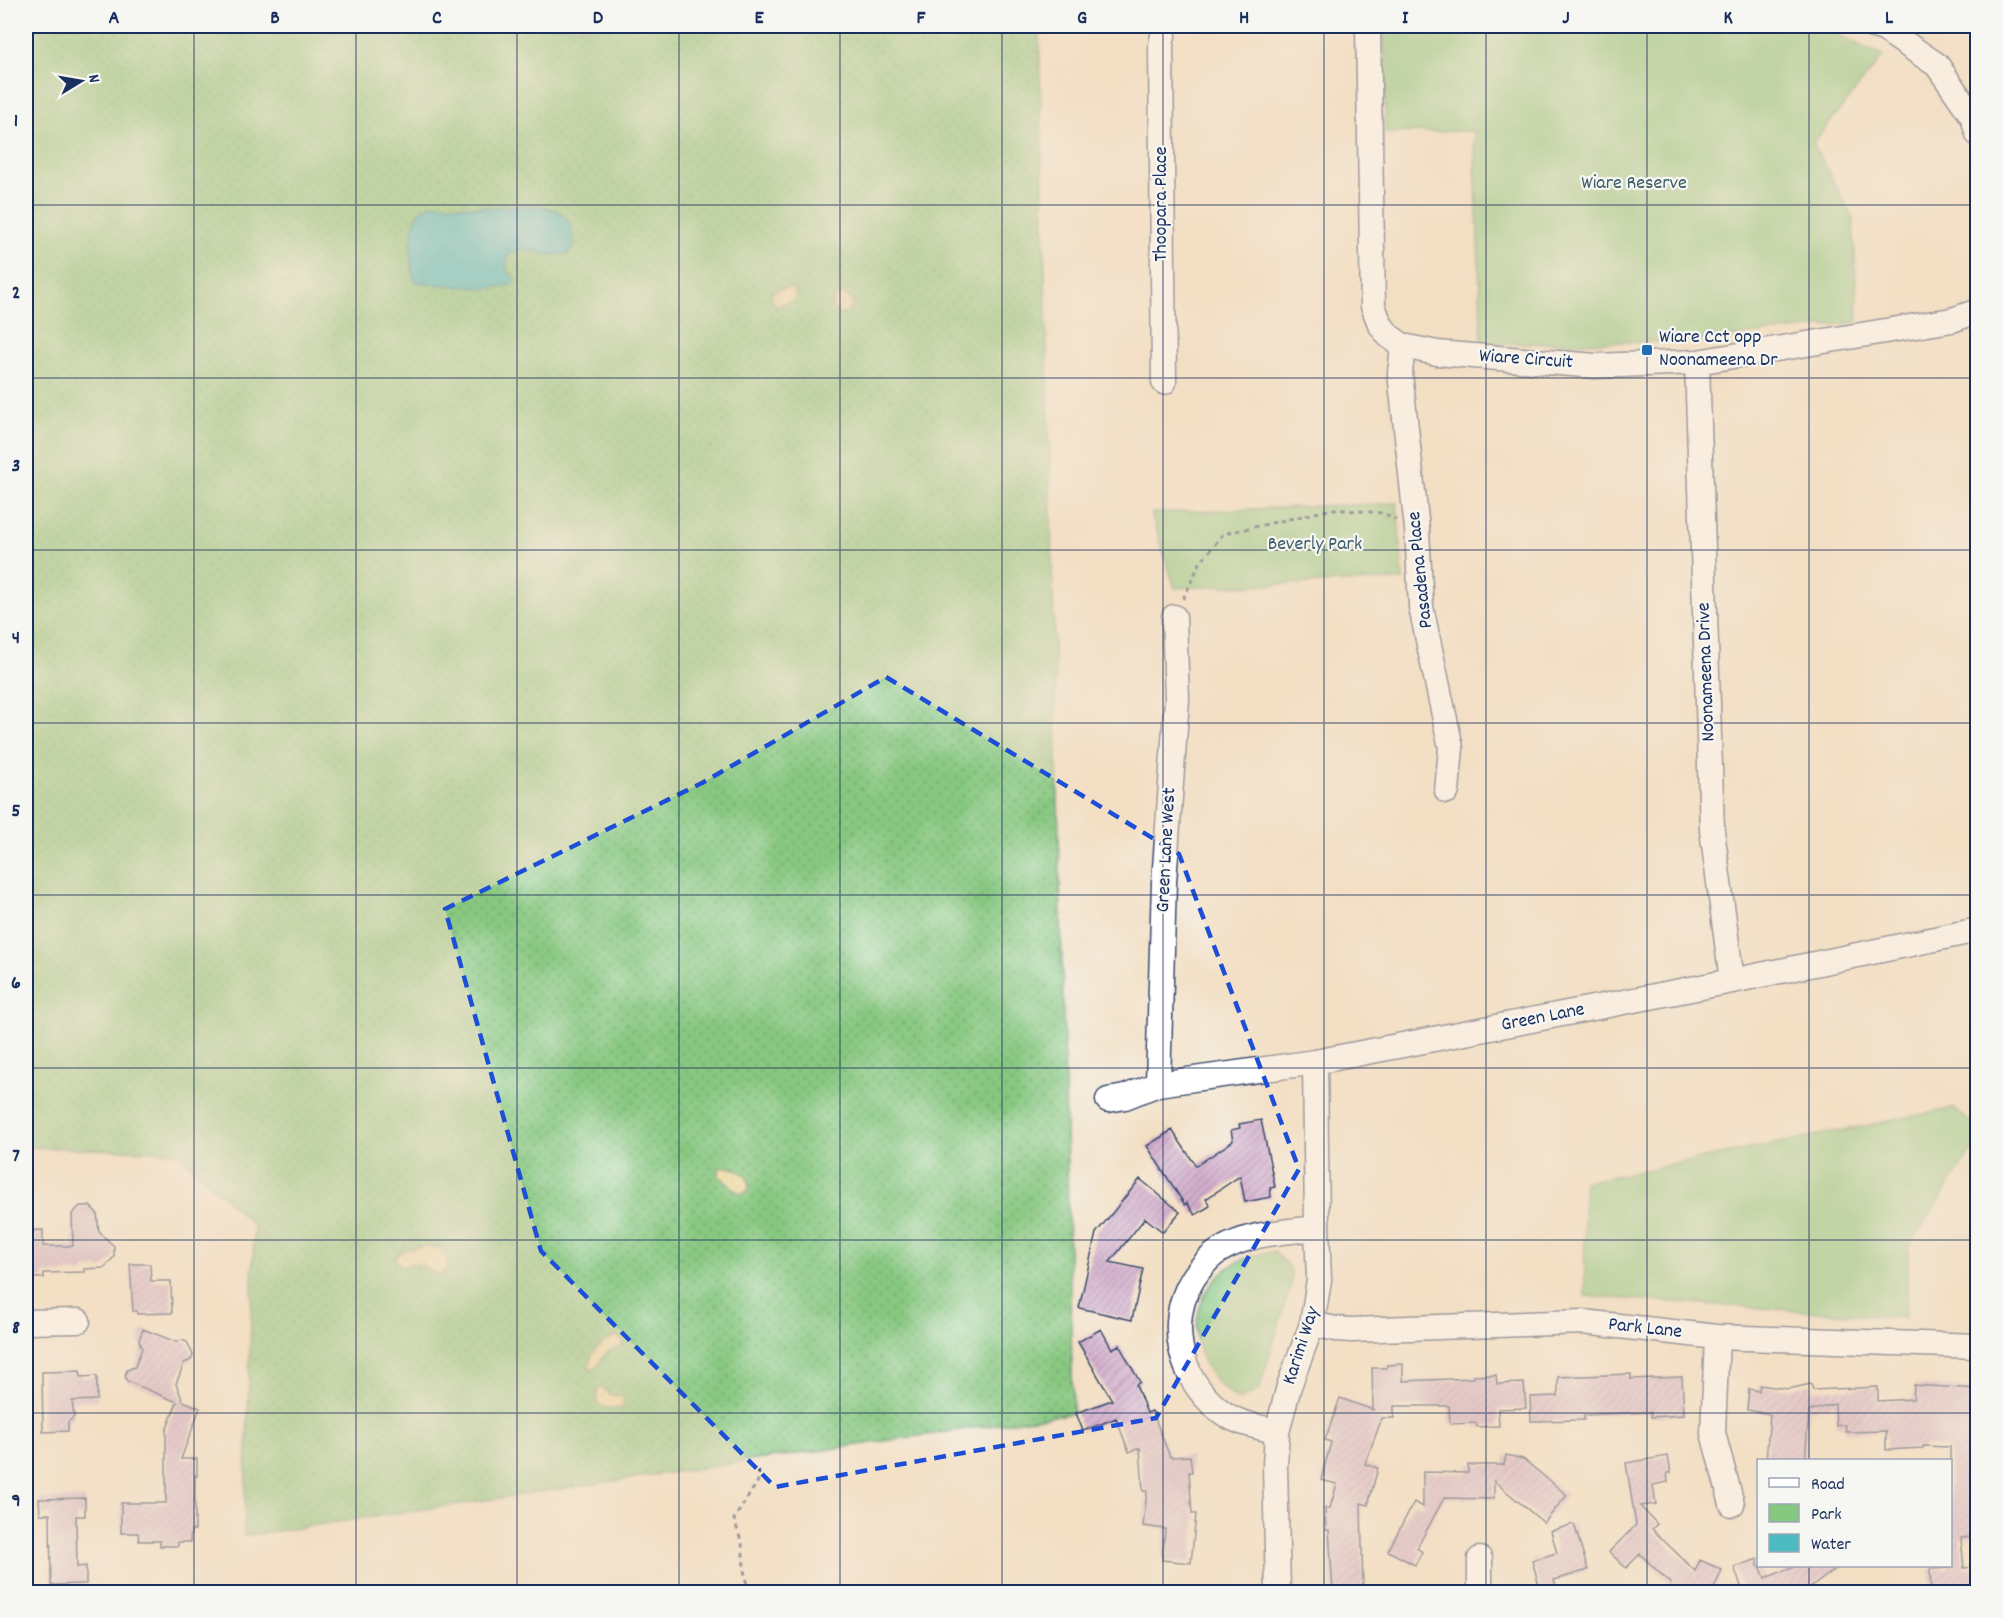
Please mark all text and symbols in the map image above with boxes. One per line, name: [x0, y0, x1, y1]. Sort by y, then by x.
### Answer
text: A: [109, 5, 120, 33]
text: B: [270, 5, 280, 33]
text: C: [432, 5, 442, 33]
text: D: [593, 5, 604, 33]
text: E: [754, 5, 764, 33]
text: F: [917, 5, 927, 33]
text: G: [1077, 5, 1087, 33]
text: H: [1239, 5, 1249, 33]
text: I: [1402, 5, 1409, 33]
text: J: [1562, 5, 1570, 33]
text: K: [1723, 5, 1733, 33]
text: L: [1885, 5, 1894, 33]
north arrow: [51, 51, 111, 111]
text: N: [81, 73, 105, 85]
text: 1: [14, 108, 18, 136]
street label: Thoopara Place: [1148, 146, 1176, 262]
park label: Wiare Reserve: [1581, 170, 1687, 198]
text: 2: [12, 280, 20, 308]
place label: Wiare Cct opp Noonameena Dr: [1659, 324, 1778, 375]
street label: Wiare Circuit: [1478, 343, 1574, 377]
marker: Wiare Cct opp Noonameena Dr: [1640, 343, 1654, 357]
text: 3: [12, 453, 20, 481]
street label: Pasadena Place: [1401, 510, 1441, 630]
park label: Beverly Park: [1268, 531, 1362, 559]
street label: Noonameena Drive: [1691, 602, 1723, 742]
text: 4: [12, 625, 20, 653]
street label: Green Lane West: [1150, 787, 1184, 913]
text: 5: [11, 798, 21, 826]
text: 6: [11, 970, 21, 998]
street label: Green Lane: [1499, 996, 1587, 1040]
text: 7: [12, 1143, 20, 1171]
street label: Karimi Way: [1276, 1302, 1328, 1389]
street label: Park Lane: [1607, 1311, 1684, 1347]
text: 8: [12, 1315, 20, 1343]
legend: [1757, 1459, 1952, 1567]
text: Road: [1811, 1473, 1845, 1498]
text: 9: [11, 1488, 21, 1516]
text: Park: [1811, 1503, 1842, 1528]
text: Water: [1811, 1533, 1851, 1558]

